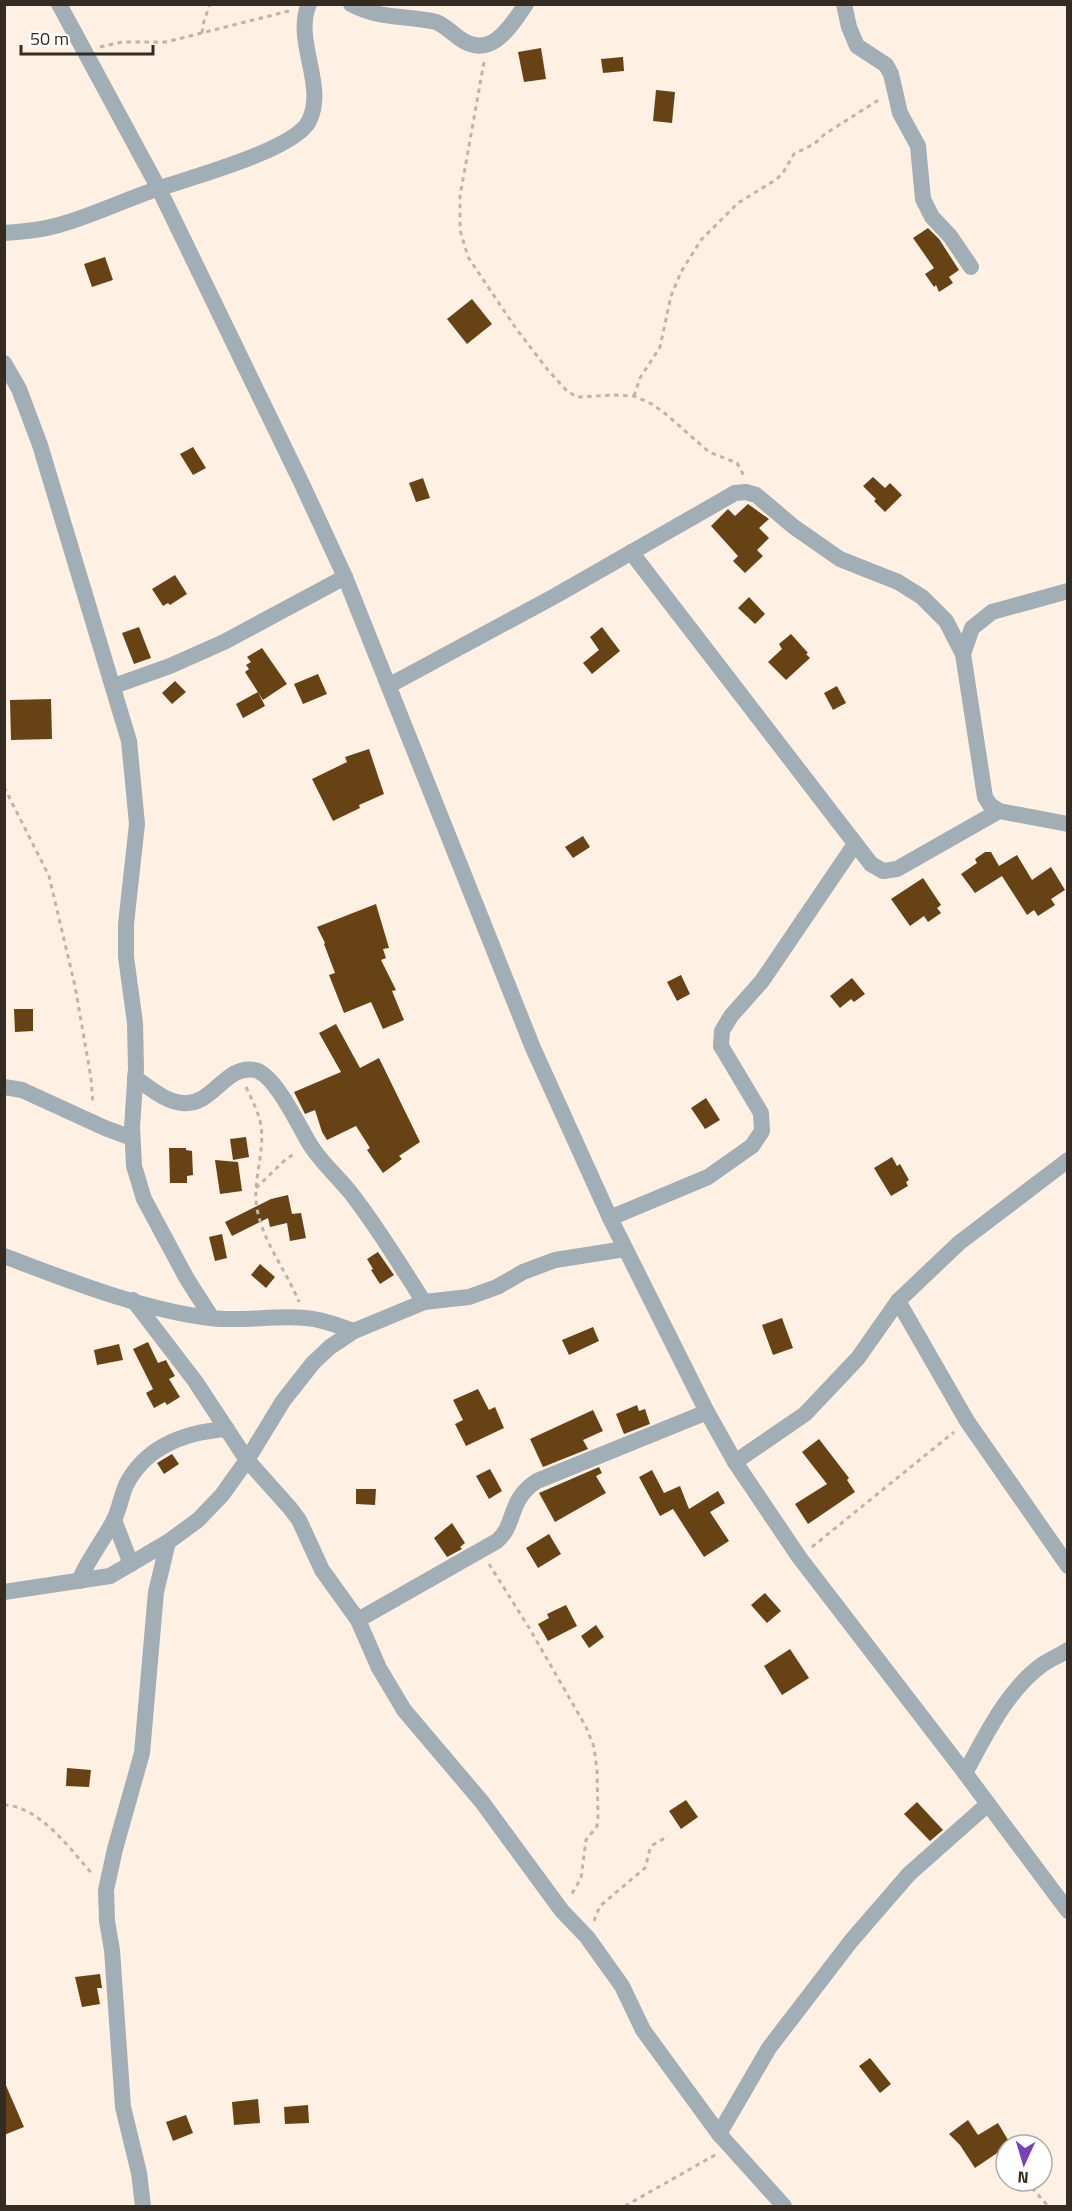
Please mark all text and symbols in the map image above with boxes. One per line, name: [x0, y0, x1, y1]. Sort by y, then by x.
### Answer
scale bar: [21, 18, 153, 56]
text: 50 m: [30, 25, 69, 52]
north arrow: [994, 2133, 1054, 2193]
text: N: [1017, 2166, 1029, 2190]

